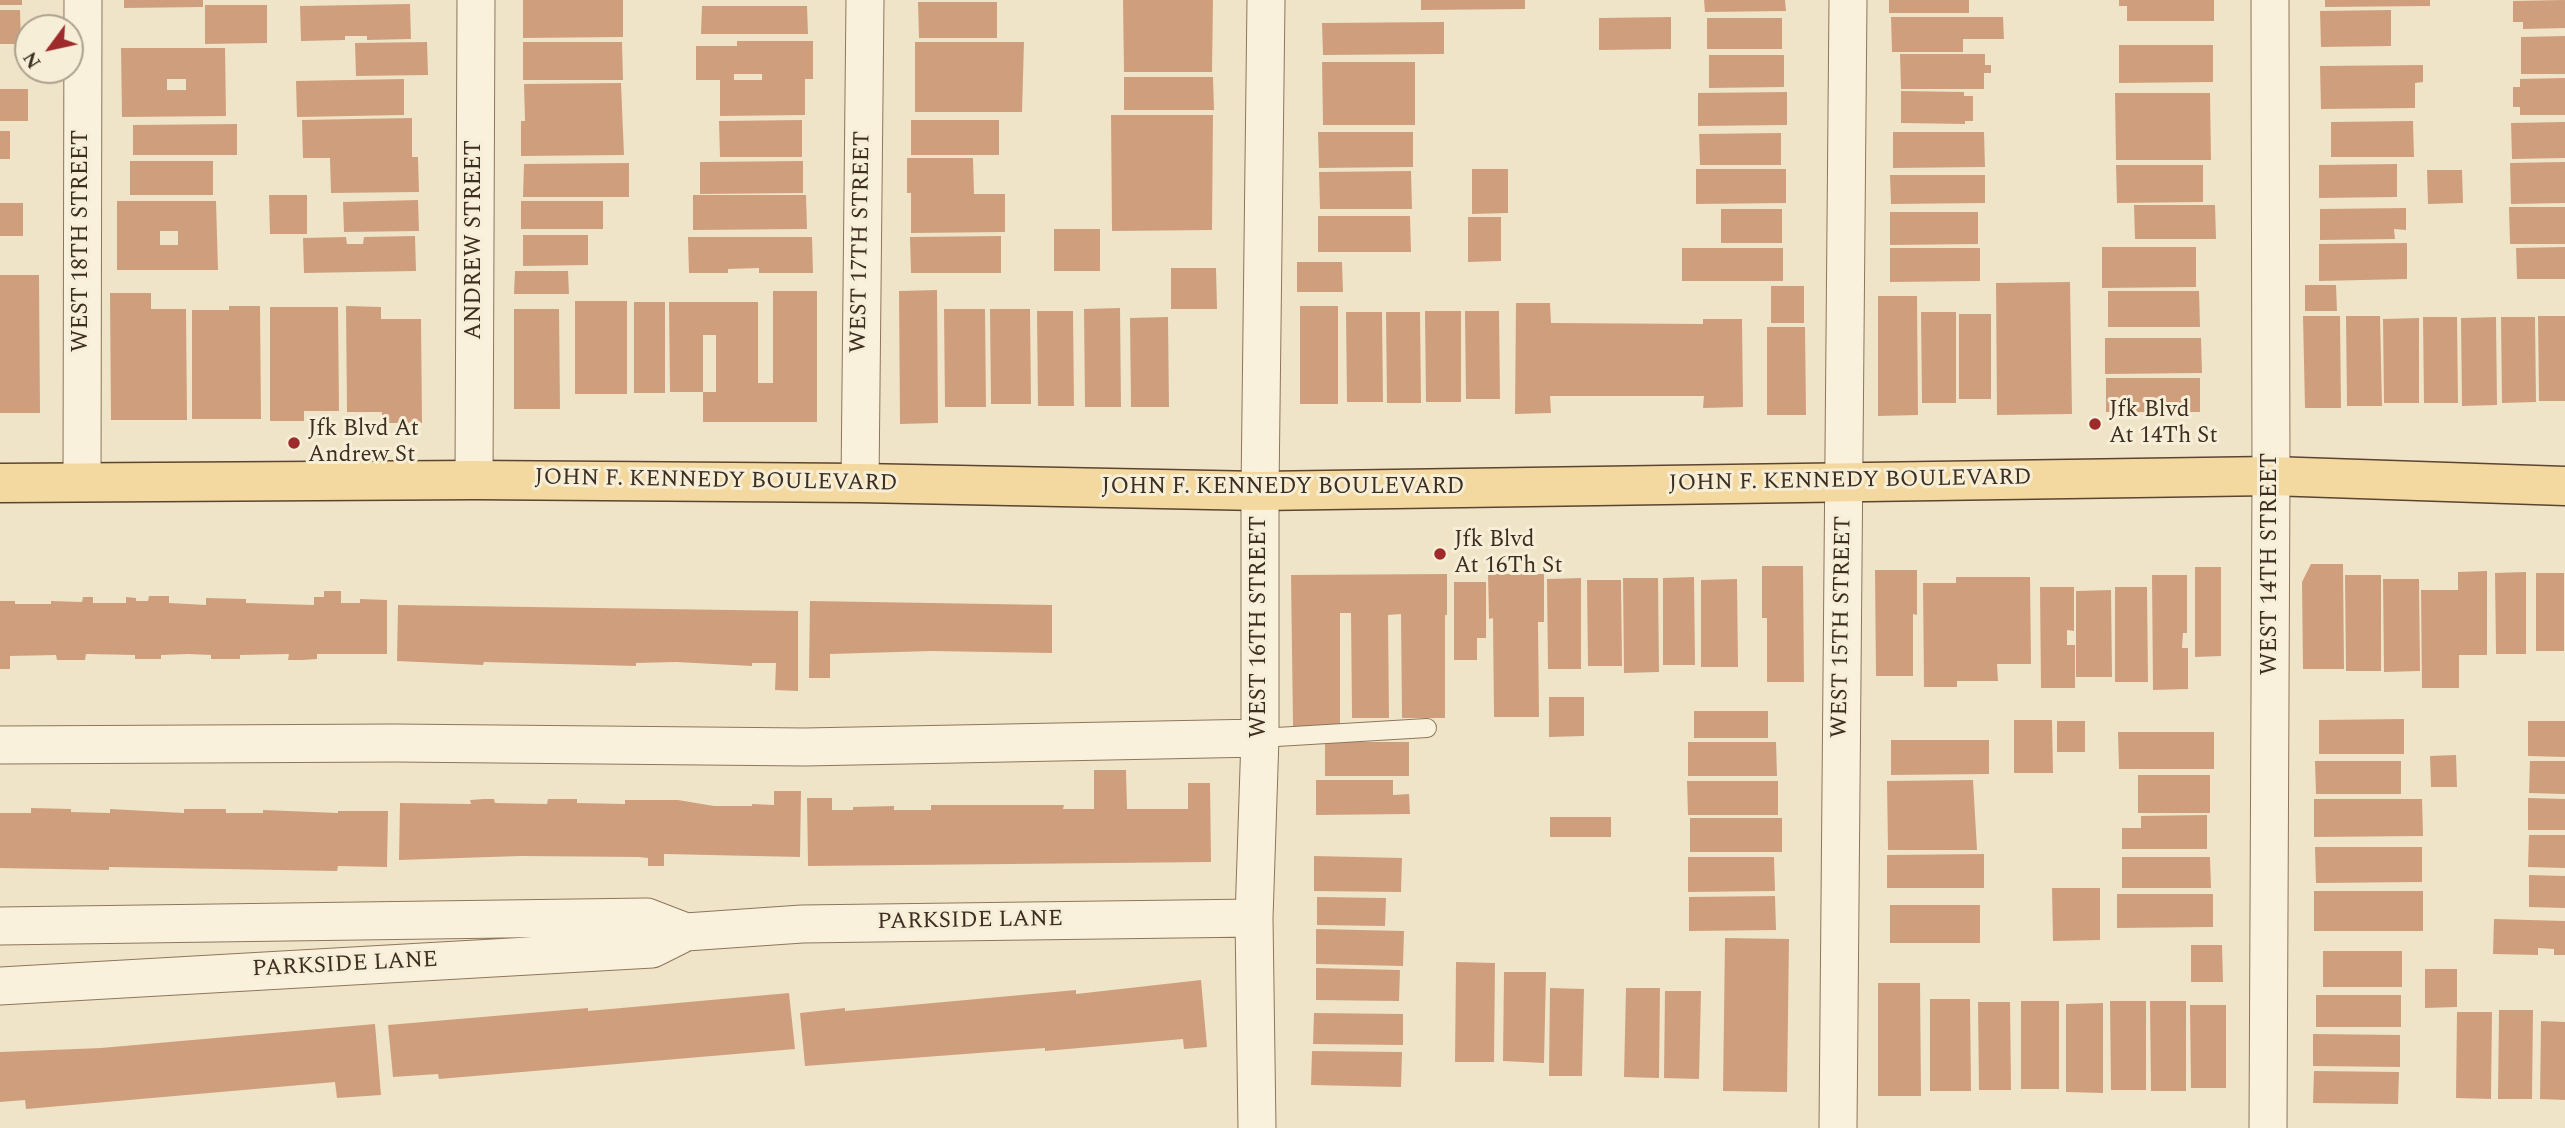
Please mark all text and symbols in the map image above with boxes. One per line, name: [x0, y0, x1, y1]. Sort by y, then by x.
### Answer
north arrow: [14, 14, 84, 84]
text: N: [16, 45, 49, 74]
street label: WEST 18TH STREET: [68, 130, 96, 352]
street label: WEST 17TH STREET: [846, 131, 878, 353]
street label: ANDREW STREET: [461, 140, 489, 340]
place label: Jfk Blvd At 14Th St: [2109, 397, 2218, 451]
place label: Jfk Blvd At Andrew St: [308, 416, 419, 470]
marker: Jfk Blvd At 14Th St: [2087, 416, 2103, 432]
marker: Jfk Blvd At Andrew St: [286, 435, 302, 451]
street label: WEST 14TH STREET: [2257, 453, 2285, 675]
street label: JOHN F. KENNEDY BOULEVARD: [534, 465, 898, 499]
street label: JOHN F. KENNEDY BOULEVARD: [1668, 465, 2032, 499]
street label: JOHN F. KENNEDY BOULEVARD: [1102, 474, 1464, 502]
street label: WEST 16TH STREET: [1246, 516, 1274, 738]
street label: WEST 15TH STREET: [1827, 516, 1859, 738]
place label: Jfk Blvd At 16Th St: [1454, 527, 1563, 581]
marker: Jfk Blvd At 16Th St: [1432, 546, 1448, 562]
street label: PARKSIDE LANE: [877, 907, 1063, 937]
street label: PARKSIDE LANE: [251, 947, 439, 985]

